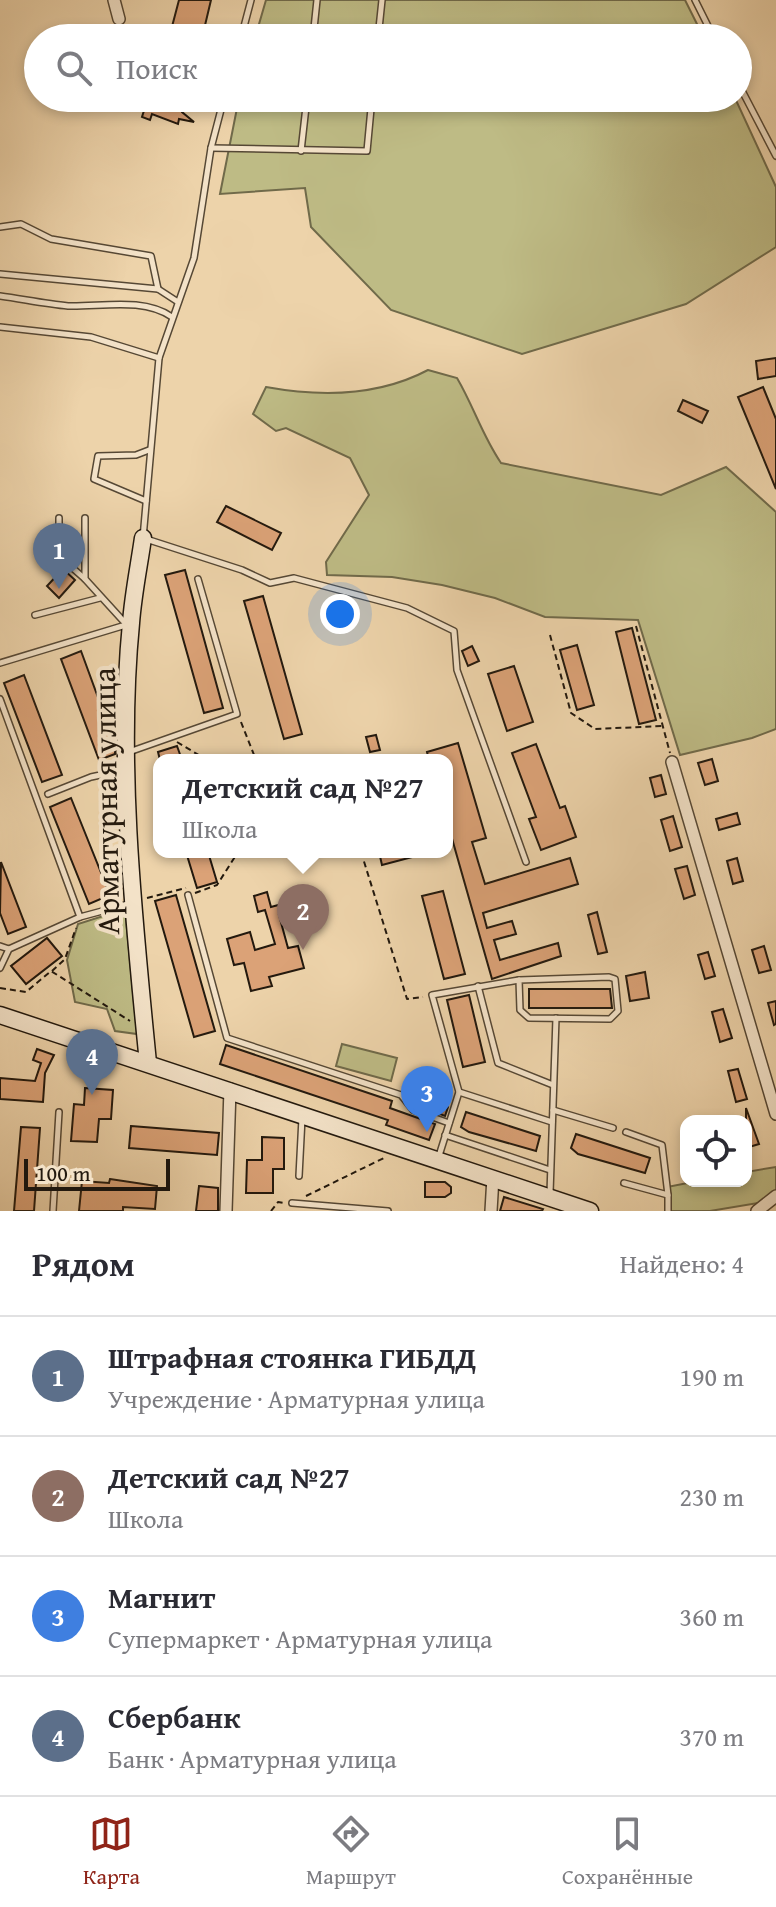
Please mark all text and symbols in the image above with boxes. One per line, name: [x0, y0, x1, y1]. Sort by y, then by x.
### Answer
search box: [24, 24, 752, 112]
icon: search: [52, 46, 96, 90]
text: Поиск: [116, 46, 198, 90]
pin: 1: [33, 523, 85, 589]
your location: [320, 594, 360, 634]
street label: Арматурная улица: [80, 666, 131, 935]
popup: [153, 754, 453, 858]
text: Детский сад №27: [182, 765, 424, 809]
text: Школа: [182, 809, 257, 848]
pin: 2: [277, 884, 329, 950]
pin: 4: [66, 1029, 118, 1095]
pin: 3: [401, 1066, 453, 1132]
map controls: [680, 1115, 752, 1187]
button: locate: [680, 1115, 752, 1187]
scale bar: [24, 1155, 170, 1191]
text: 100 m: [36, 1157, 91, 1189]
text: Рядом: [32, 1239, 135, 1288]
text: Найдено: 4: [620, 1244, 744, 1283]
text: Штрафная стоянка ГИБДД: [108, 1335, 477, 1379]
text: 1: [51, 1357, 65, 1396]
text: 190 m: [679, 1357, 744, 1396]
text: Учреждение · Арматурная улица: [108, 1379, 485, 1418]
text: Детский сад №27: [108, 1455, 350, 1499]
text: 2: [51, 1477, 65, 1516]
text: 230 m: [679, 1477, 744, 1516]
text: Школа: [108, 1499, 183, 1538]
text: Магнит: [108, 1575, 215, 1619]
text: 3: [51, 1597, 65, 1636]
text: 360 m: [679, 1597, 744, 1636]
text: Супермаркет · Арматурная улица: [108, 1619, 492, 1658]
text: Сбербанк: [108, 1695, 240, 1739]
text: 4: [51, 1717, 65, 1756]
text: 370 m: [679, 1717, 744, 1756]
text: Банк · Арматурная улица: [108, 1739, 397, 1778]
tab: Карта: [83, 1812, 140, 1892]
tab: Маршрут: [306, 1812, 396, 1892]
tab: Сохранённые: [562, 1812, 693, 1892]

